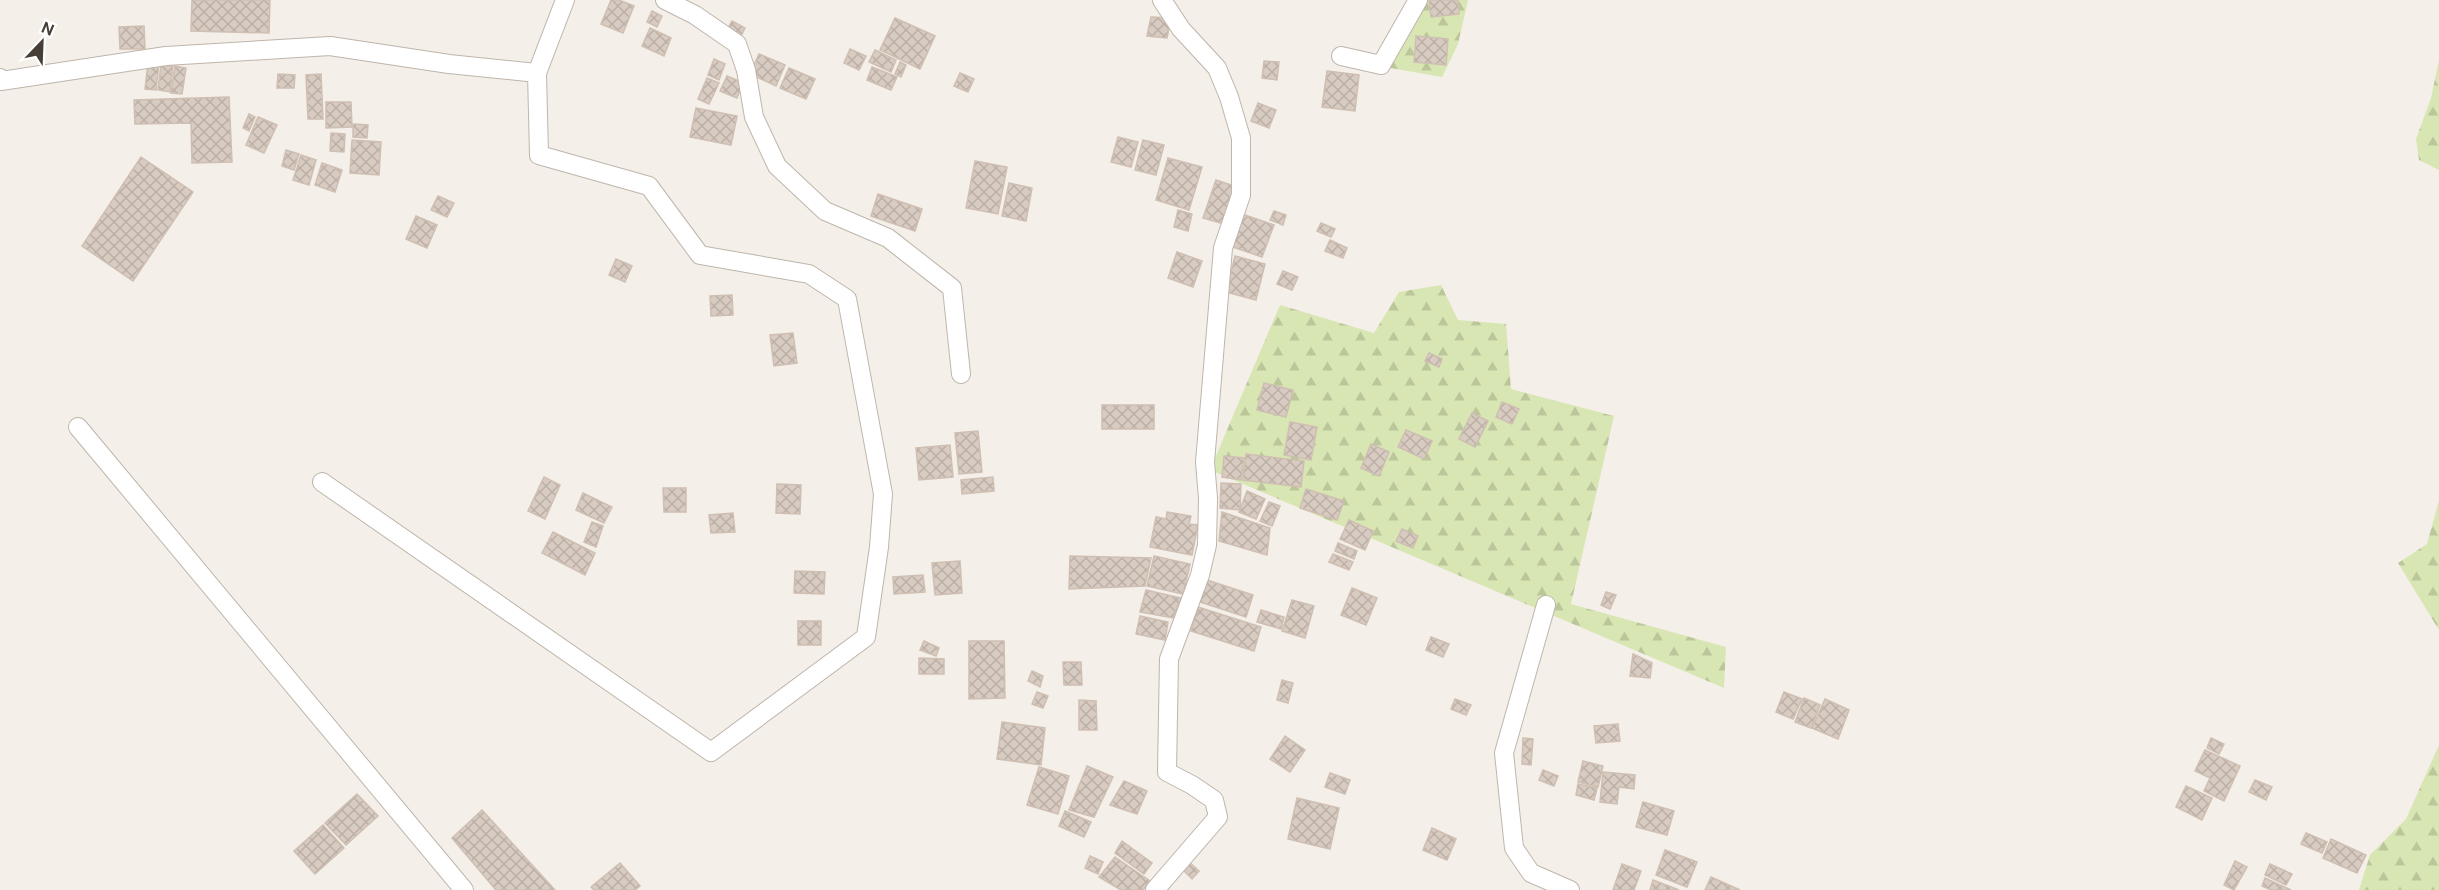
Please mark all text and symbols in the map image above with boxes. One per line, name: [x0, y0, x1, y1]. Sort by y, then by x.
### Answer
north arrow: [12, 12, 72, 72]
text: N: [38, 17, 57, 41]

